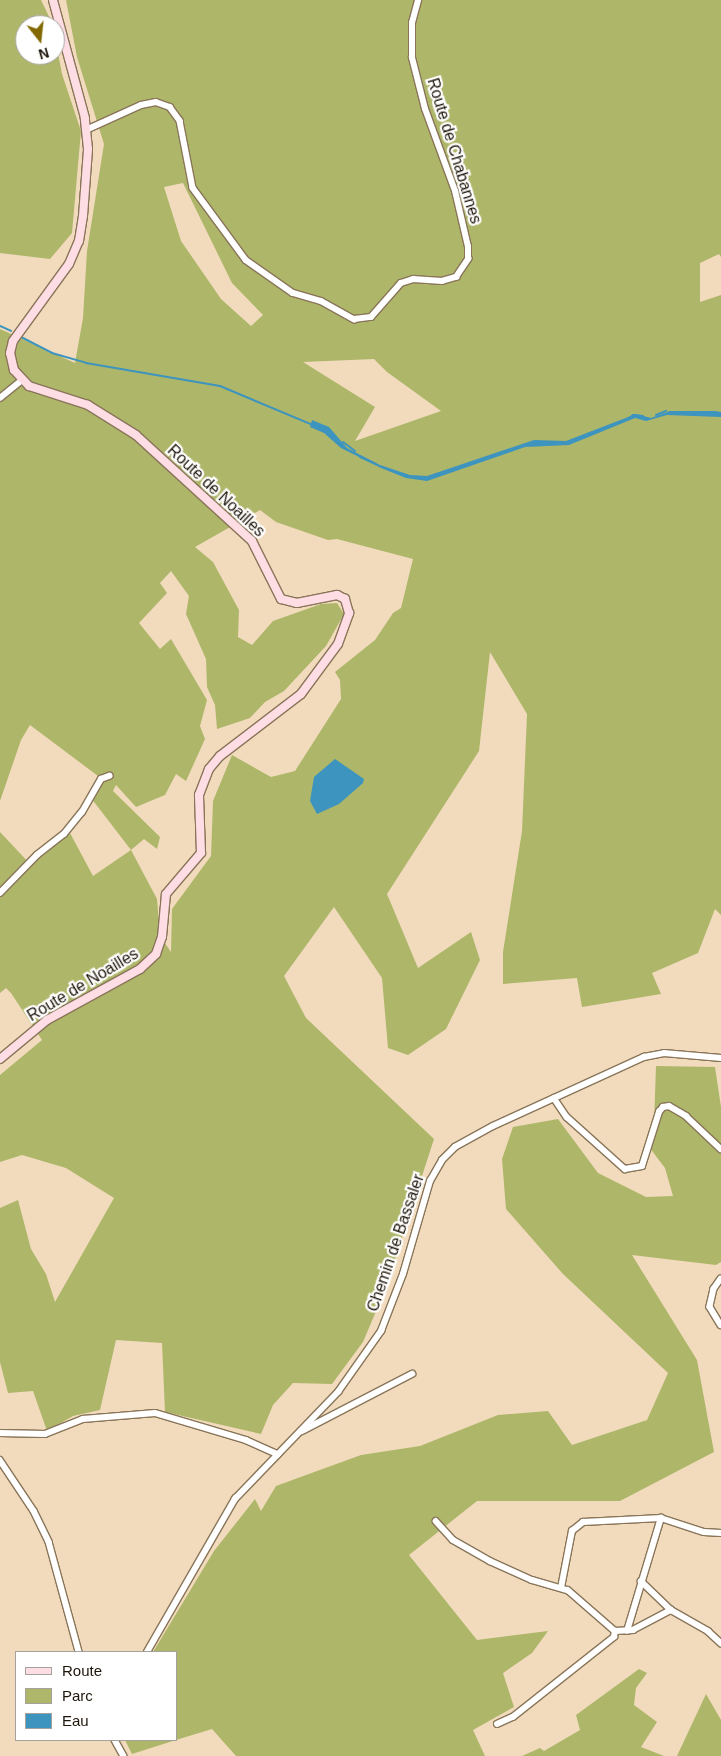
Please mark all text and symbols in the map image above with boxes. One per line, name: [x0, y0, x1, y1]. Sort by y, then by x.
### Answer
north arrow: [15, 15, 65, 65]
text: N: [37, 44, 51, 63]
street label: Route de Chabannes: [423, 76, 485, 226]
street label: Route de Noailles: [163, 441, 269, 541]
street label: Route de Noailles: [24, 944, 142, 1026]
street label: Chemin de Bassaler: [363, 1172, 429, 1314]
legend: [15, 1651, 178, 1741]
text: Route: [62, 1662, 102, 1679]
text: Parc: [62, 1687, 93, 1704]
text: Eau: [62, 1712, 89, 1729]

